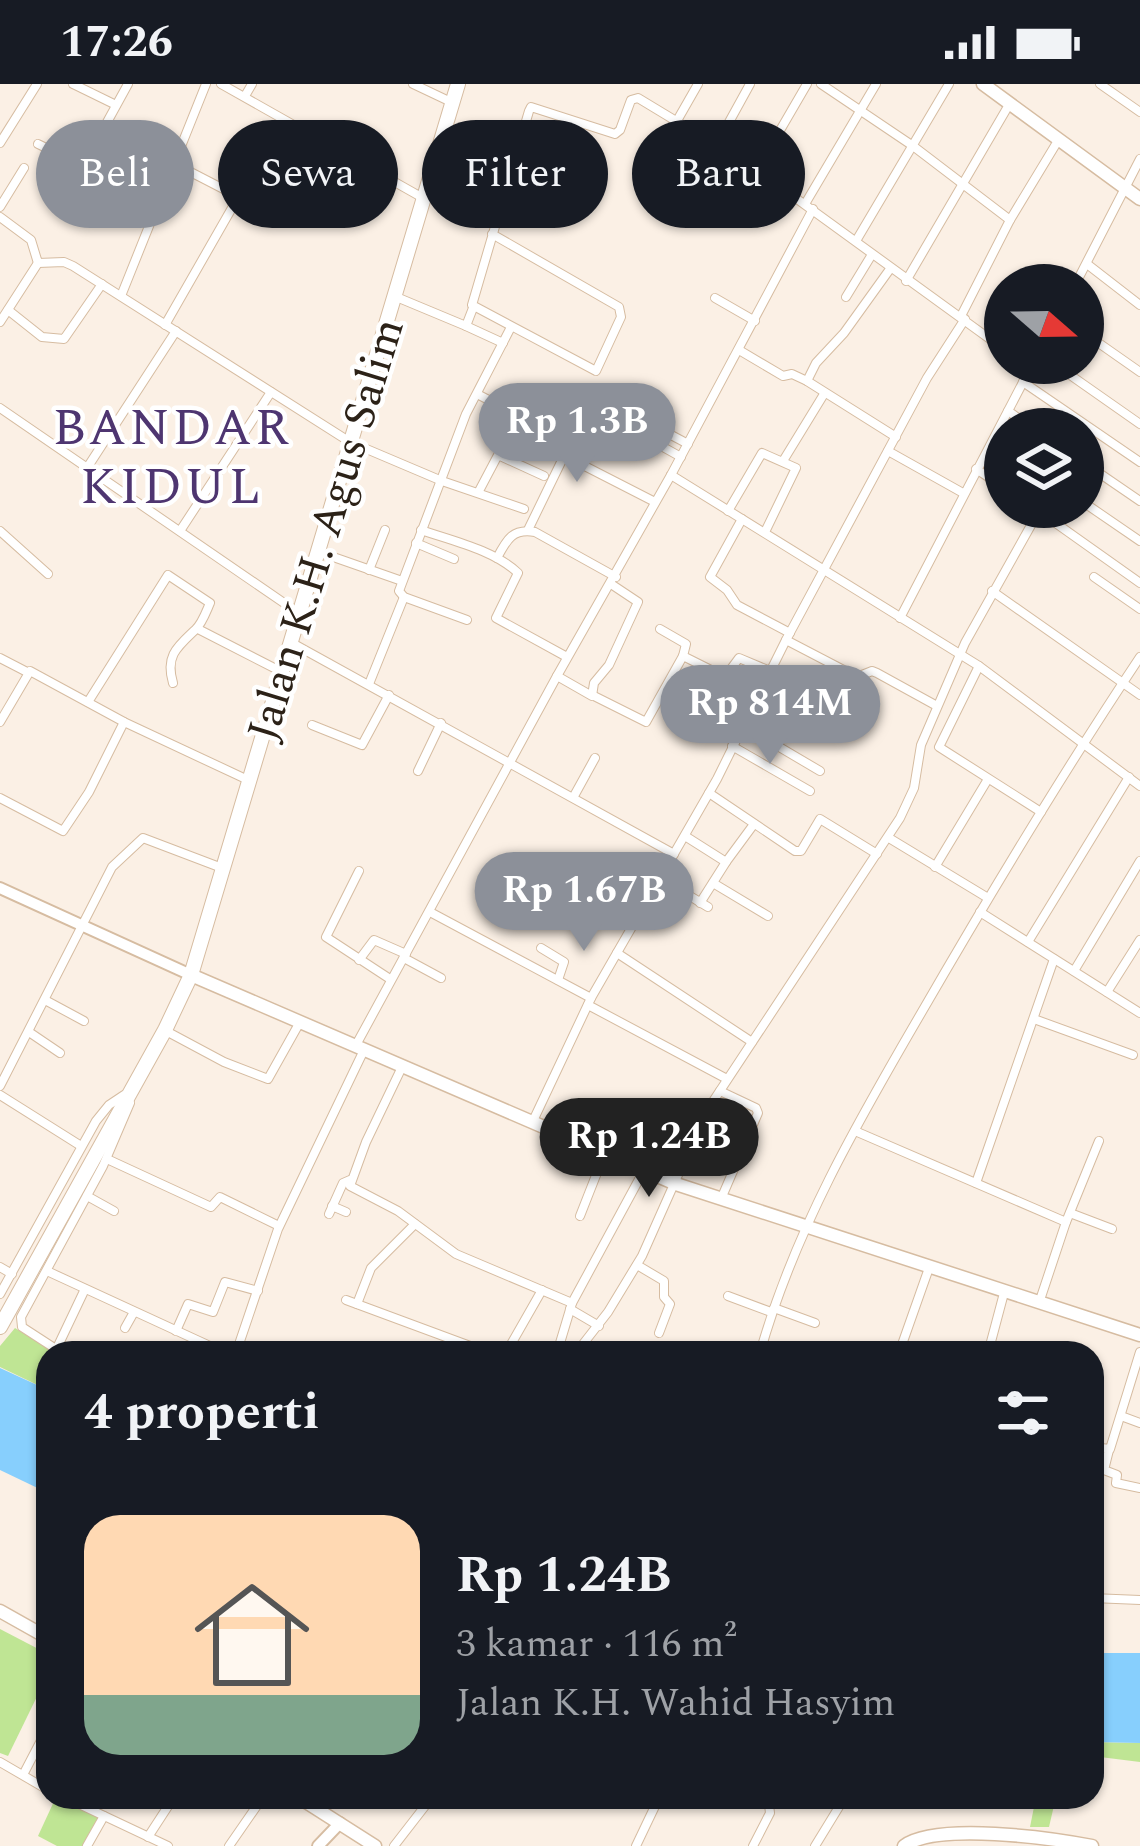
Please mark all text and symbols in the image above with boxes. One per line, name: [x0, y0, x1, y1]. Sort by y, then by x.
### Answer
text: 17:26: [60, 8, 173, 77]
chip: Beli: [36, 120, 194, 228]
chip: Sewa: [218, 120, 398, 228]
chip: Filter: [422, 120, 608, 228]
chip: Baru: [632, 120, 805, 228]
north arrow: [984, 264, 1104, 384]
map controls: [984, 264, 1104, 528]
street label: Jalan K.H. Agus Salim: [229, 310, 424, 750]
pin: Rp 1.3B: [466, 383, 688, 485]
district label: BANDAR KIDUL: [53, 390, 291, 527]
text: Rp 1.3B: [506, 392, 648, 451]
button: layers: [984, 408, 1104, 528]
pin: Rp 814M: [659, 665, 881, 767]
text: Rp 814M: [687, 674, 853, 733]
pin: Rp 1.67B: [460, 852, 708, 954]
text: Rp 1.67B: [502, 861, 666, 920]
pin: Rp 1.24B: [525, 1098, 773, 1200]
text: Rp 1.24B: [567, 1107, 731, 1166]
text: 4 properti: [84, 1374, 319, 1452]
icon: filters: [990, 1380, 1056, 1446]
text: Rp 1.24B: [456, 1537, 671, 1615]
icon: home: [180, 1563, 324, 1707]
text: 3 kamar · 116 m²: [456, 1615, 737, 1674]
text: Jalan K.H. Wahid Hasyim: [456, 1674, 895, 1733]

